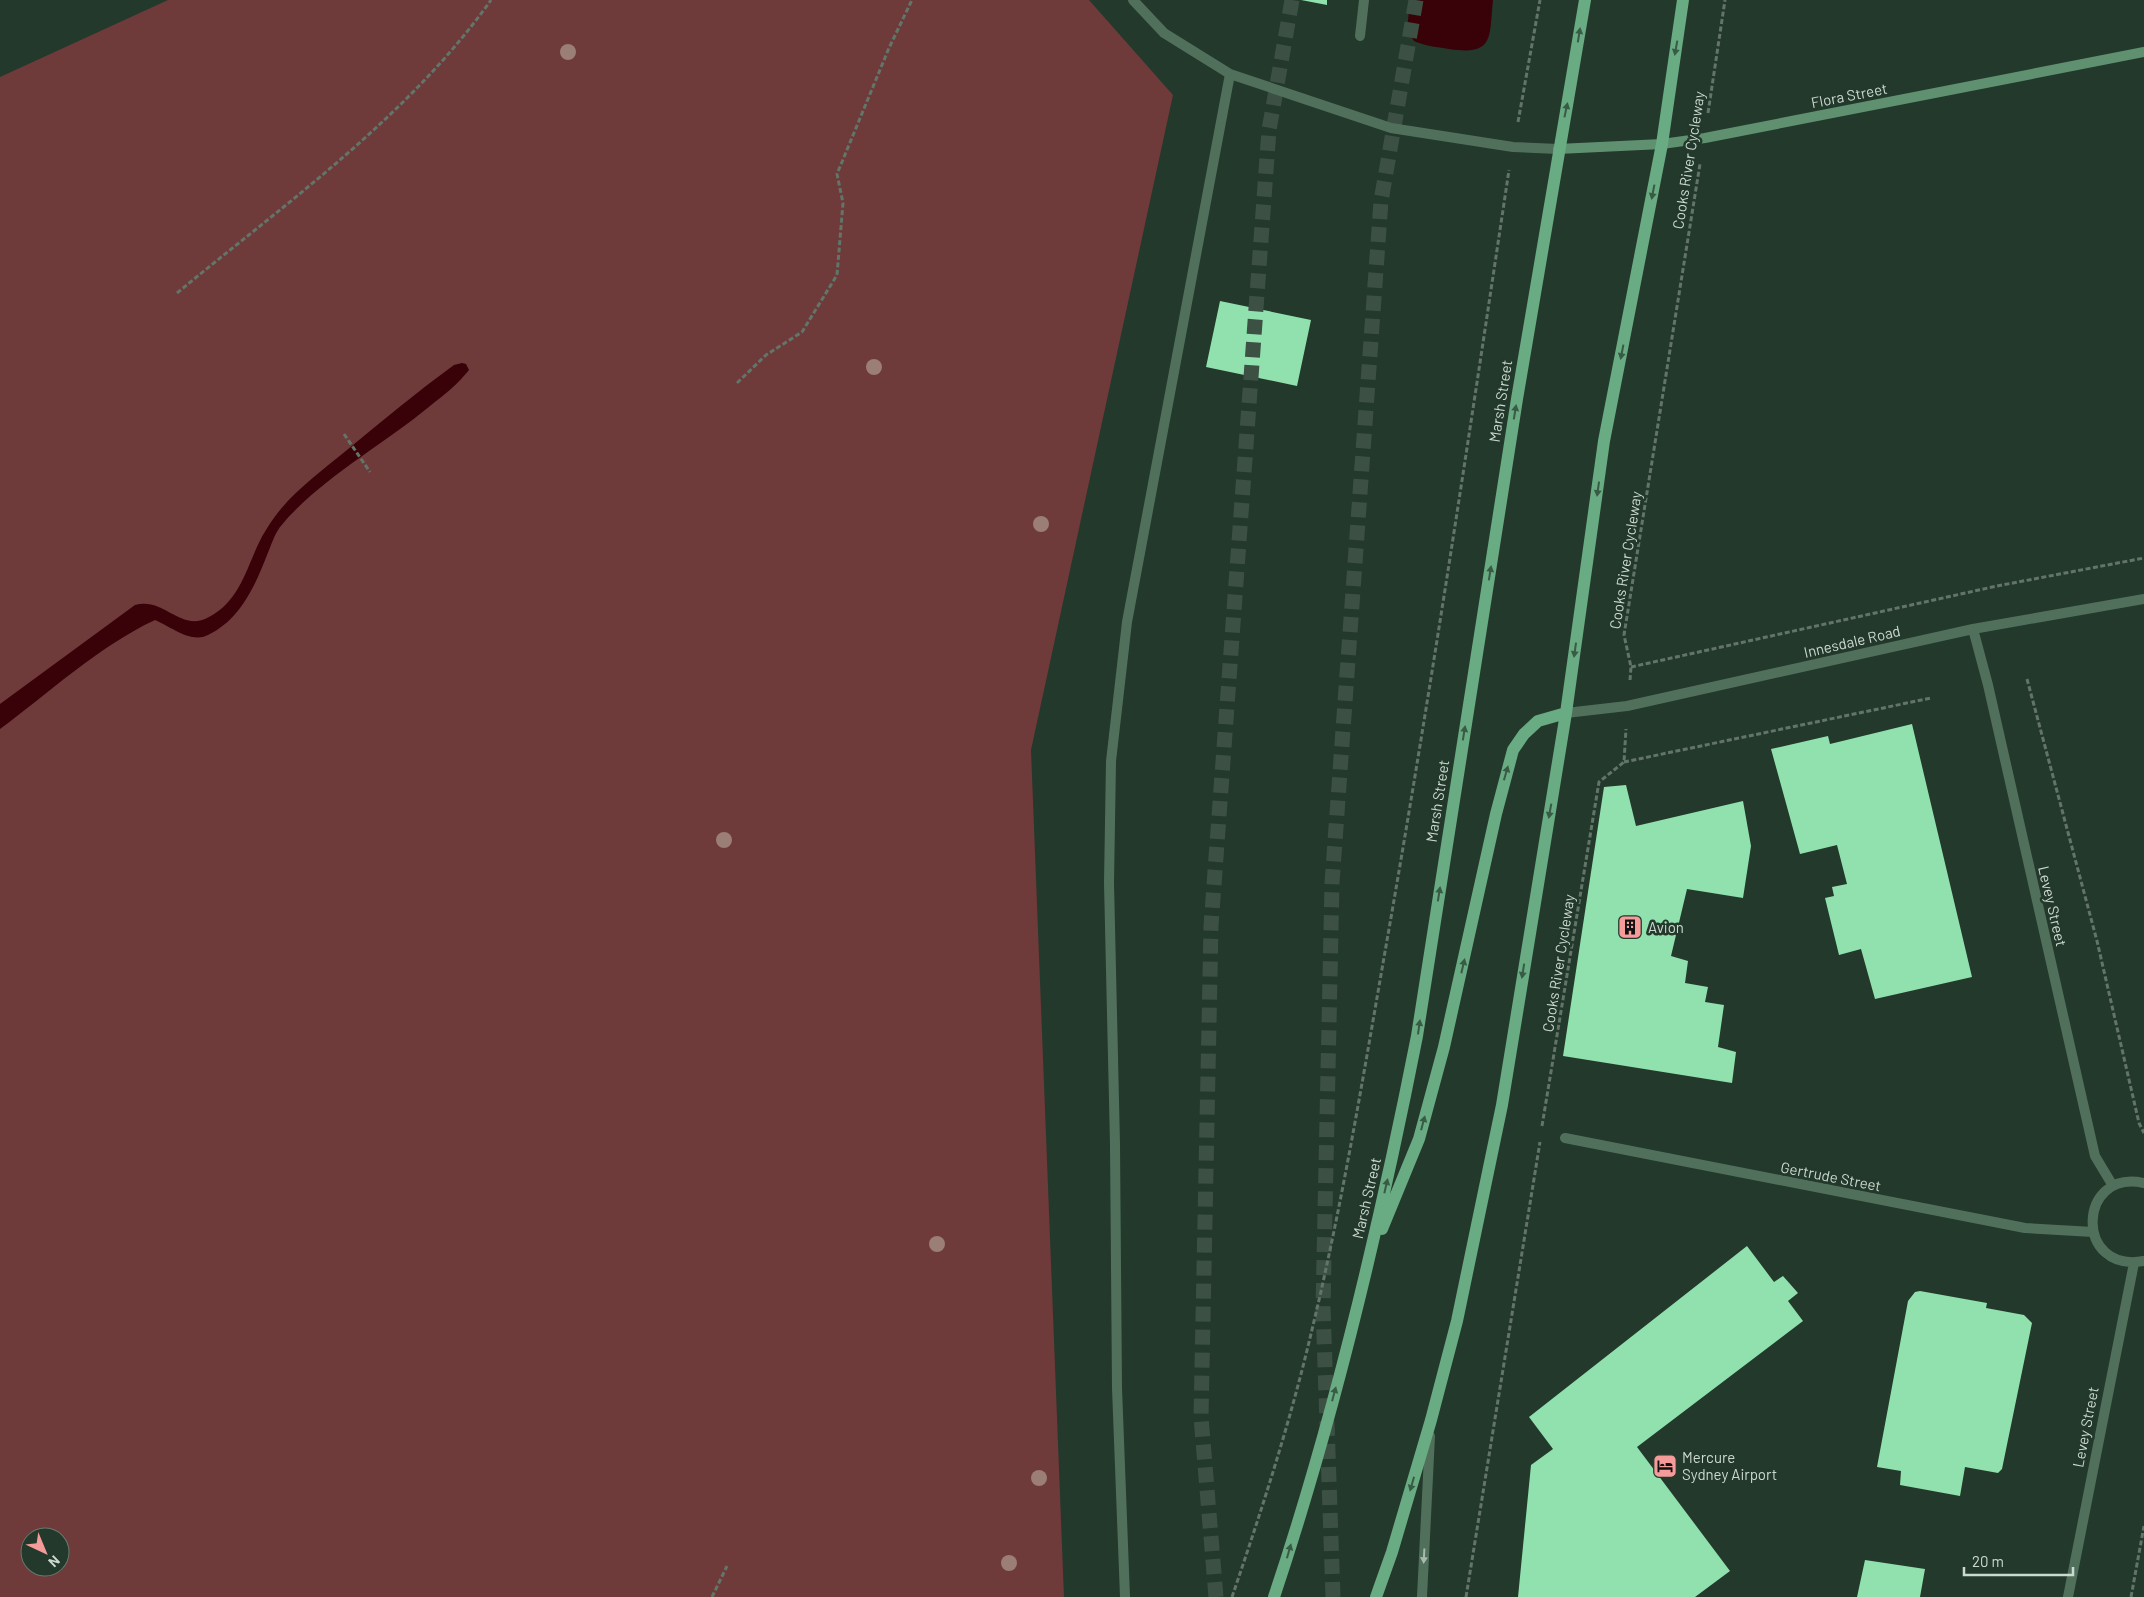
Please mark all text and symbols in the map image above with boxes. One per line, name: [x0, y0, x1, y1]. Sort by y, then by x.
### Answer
one-way arrow: [1576, 27, 1584, 43]
one-way arrow: [1671, 40, 1679, 56]
street label: Flora Street: [1809, 79, 1889, 111]
street label: Cooks River Cycleway: [1668, 90, 1708, 230]
one-way arrow: [1562, 102, 1570, 117]
one-way arrow: [1648, 184, 1656, 200]
one-way arrow: [1617, 344, 1625, 360]
street label: Marsh Street: [1485, 359, 1515, 443]
one-way arrow: [1511, 404, 1519, 420]
one-way arrow: [1593, 482, 1601, 498]
street label: Cooks River Cycleway: [1605, 490, 1645, 630]
one-way arrow: [1486, 564, 1494, 580]
street label: Innesdale Road: [1802, 621, 1902, 661]
one-way arrow: [1571, 643, 1579, 659]
one-way arrow: [1461, 725, 1469, 741]
street label: Marsh Street: [1422, 759, 1452, 843]
one-way arrow: [1503, 765, 1511, 780]
one-way arrow: [1545, 803, 1553, 819]
street label: Levey Street: [2035, 864, 2071, 948]
one-way arrow: [1435, 885, 1443, 901]
street label: Cooks River Cycleway: [1538, 893, 1578, 1033]
building icon: Avion: [1617, 914, 1643, 940]
place label: Avion: [1648, 918, 1684, 936]
one-way arrow: [1459, 958, 1467, 973]
one-way arrow: [1519, 964, 1527, 980]
one-way arrow: [1415, 1018, 1423, 1034]
one-way arrow: [1419, 1116, 1427, 1131]
street label: Marsh Street: [1348, 1156, 1384, 1240]
street label: Gertrude Street: [1779, 1157, 1883, 1195]
one-way arrow: [1382, 1178, 1390, 1193]
street label: Levey Street: [2068, 1385, 2102, 1469]
one-way arrow: [1330, 1387, 1338, 1402]
place label: Mercure Sydney Airport: [1682, 1448, 1777, 1483]
hotel icon: Mercure Sydney Airport: [1652, 1453, 1678, 1479]
one-way arrow: [1407, 1476, 1415, 1491]
north arrow: [20, 1527, 70, 1577]
one-way arrow: [1286, 1543, 1294, 1558]
scale bar: [1964, 1544, 2073, 1576]
one-way arrow: [1420, 1548, 1428, 1564]
text: N: [45, 1552, 64, 1571]
text: 20 m: [1972, 1552, 2004, 1570]

